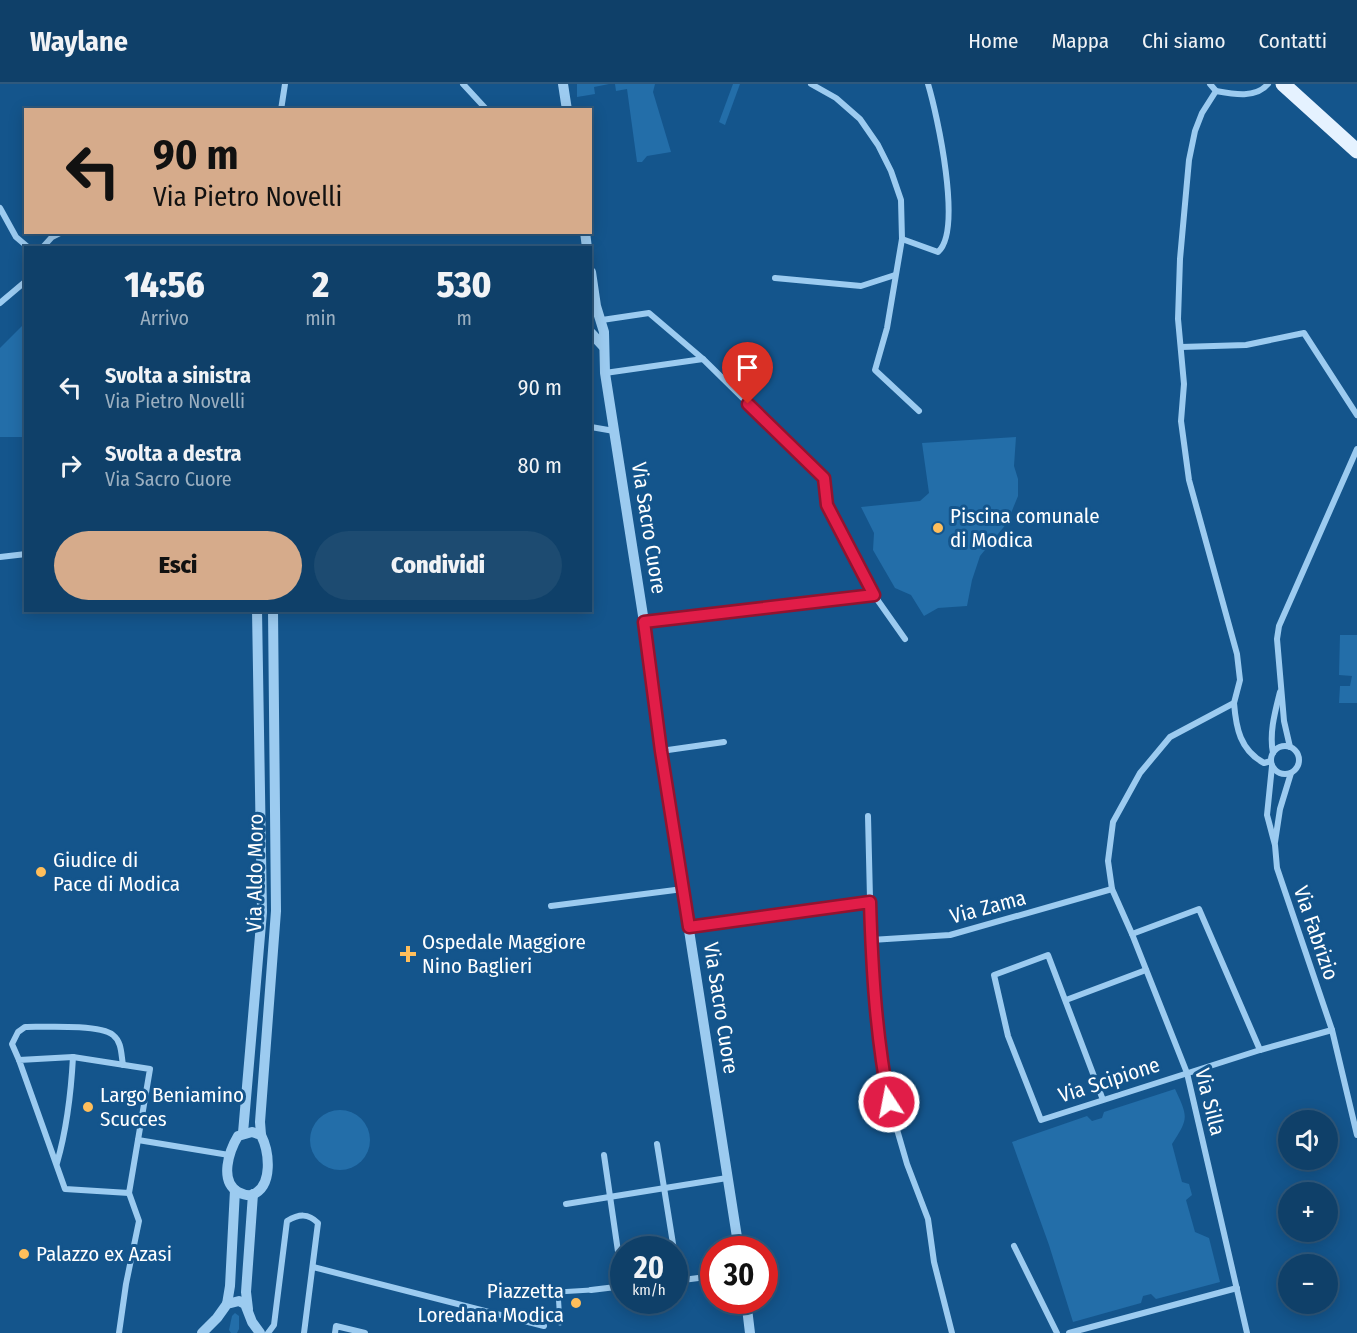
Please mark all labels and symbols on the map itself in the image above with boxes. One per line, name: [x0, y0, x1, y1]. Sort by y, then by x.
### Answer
pin: [722, 342, 773, 404]
street label: Via Sacro Cuore: [626, 460, 672, 596]
place label: Piscina comunale di Modica: [950, 503, 1100, 553]
marker: Piscina comunale di Modica: [931, 521, 945, 535]
street label: Via Aldo Moro: [241, 813, 269, 933]
place label: Giudice di Pace di Modica: [53, 847, 180, 897]
marker: Giudice di Pace di Modica: [34, 865, 48, 879]
street label: Via Fabrizio: [1288, 882, 1344, 984]
street label: Via Zama: [947, 884, 1029, 930]
place label: Ospedale Maggiore Nino Baglieri: [422, 929, 586, 979]
street label: Via Sacro Cuore: [698, 940, 744, 1076]
marker: Ospedale Maggiore Nino Baglieri: [399, 945, 417, 963]
street label: Via Scipione: [1055, 1051, 1163, 1109]
street label: Via Silla: [1189, 1066, 1231, 1138]
position arrow: [857, 1070, 921, 1134]
place label: Largo Beniamino Scucces: [100, 1082, 244, 1132]
marker: Largo Beniamino Scucces: [81, 1100, 95, 1114]
speed limit sign: 30: [700, 1236, 778, 1314]
place label: Palazzo ex Azasi: [36, 1241, 172, 1267]
marker: Palazzo ex Azasi: [17, 1247, 31, 1261]
place label: Piazzetta Loredana Modica: [418, 1278, 564, 1328]
marker: Piazzetta Loredana Modica: [569, 1296, 583, 1310]

